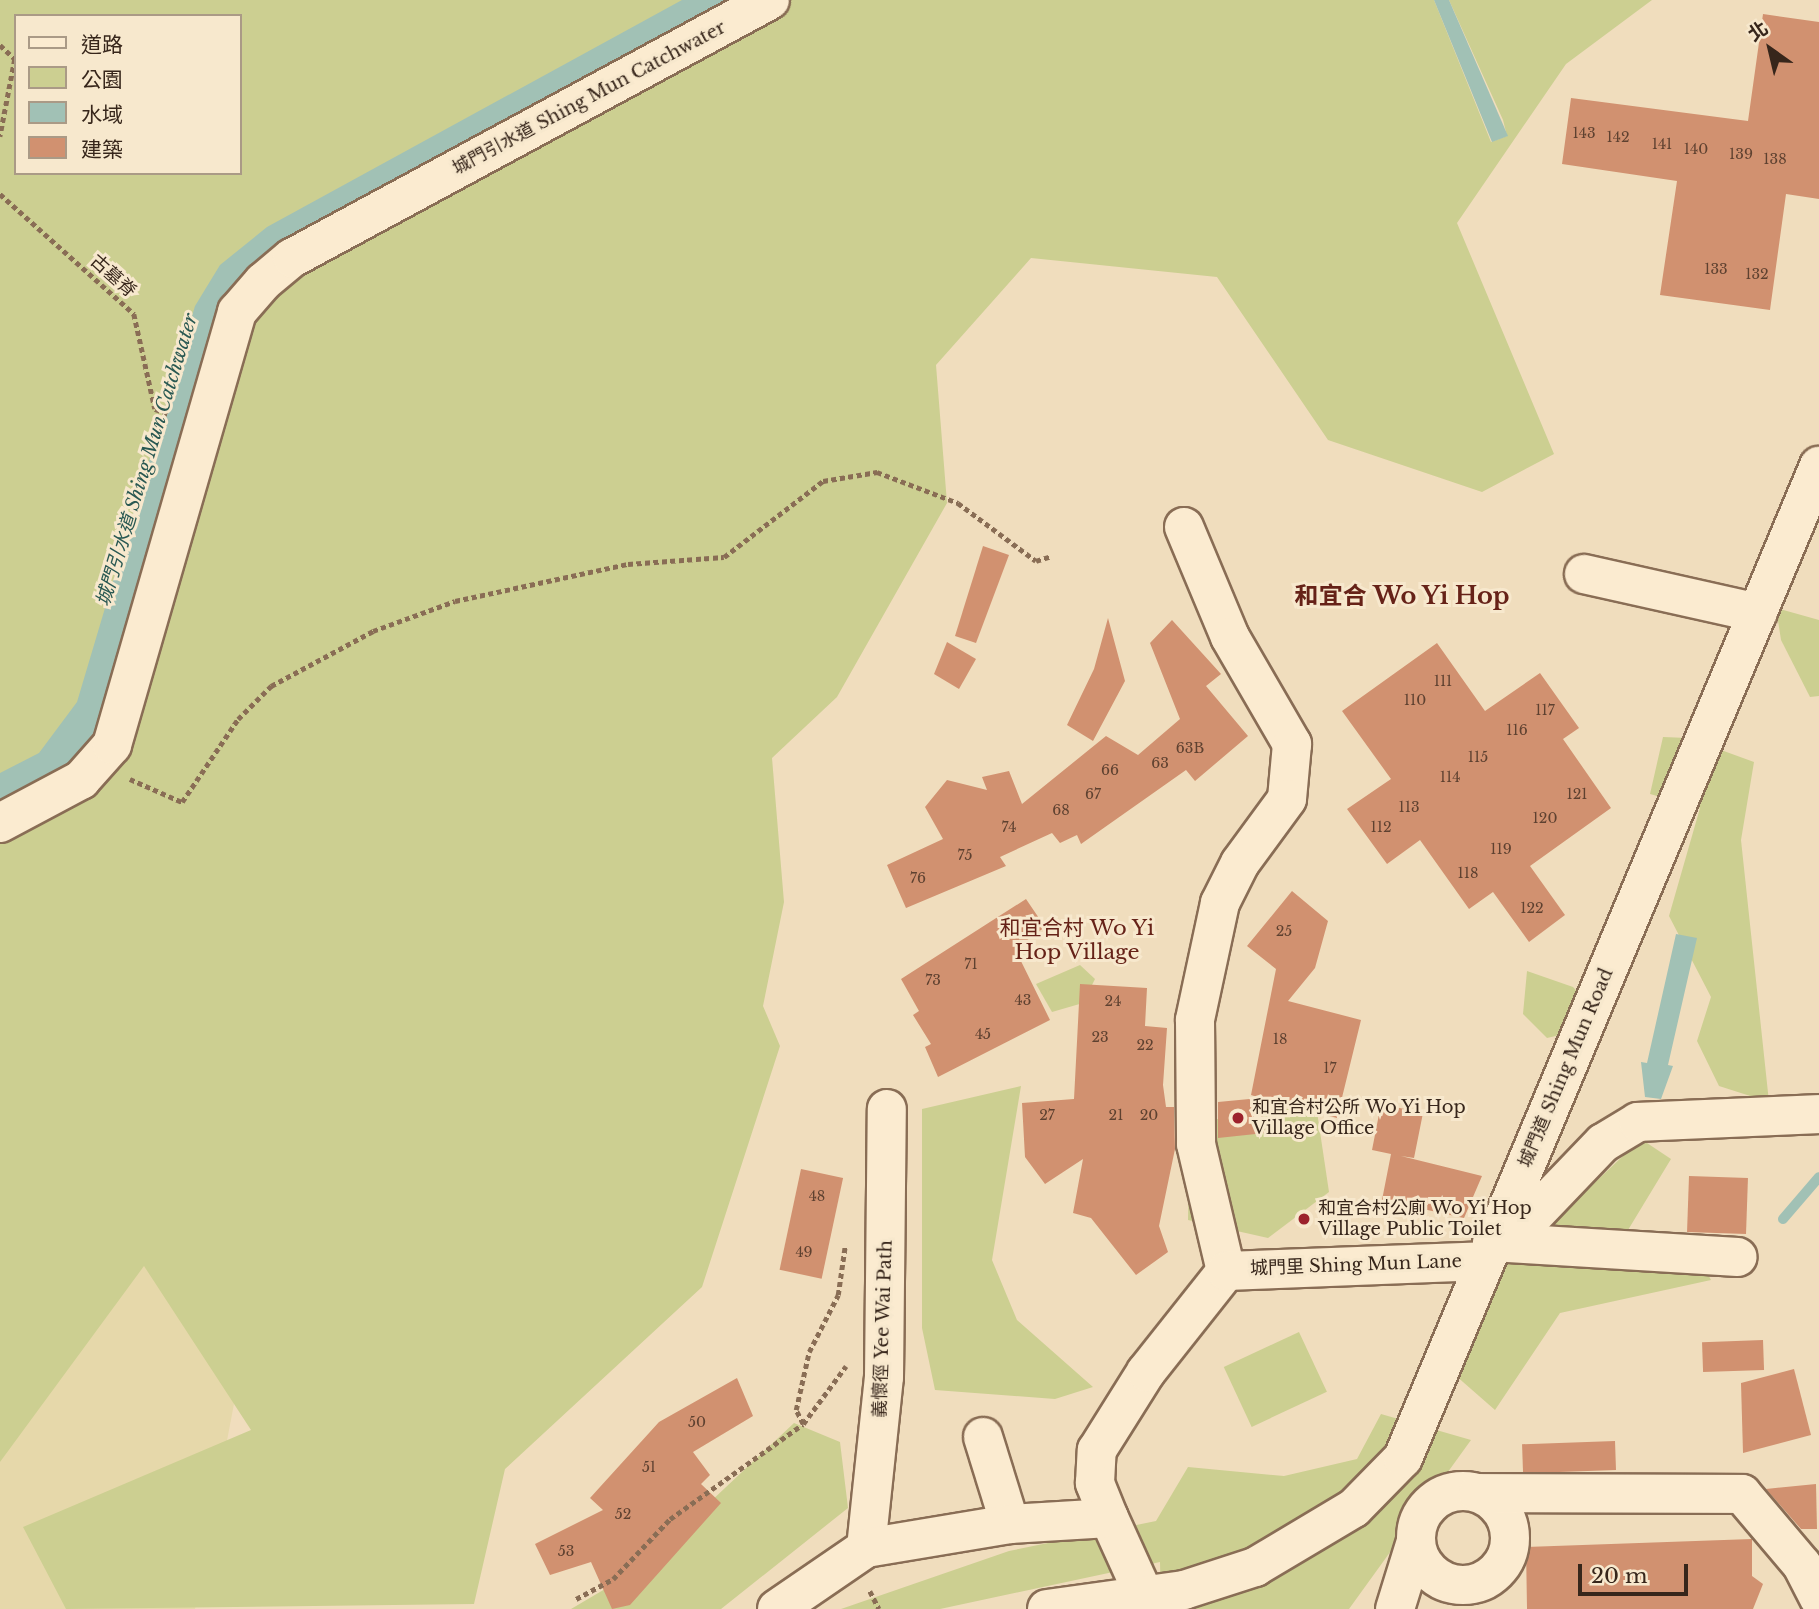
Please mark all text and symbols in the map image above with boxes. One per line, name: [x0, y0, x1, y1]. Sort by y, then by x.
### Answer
legend: [14, 14, 242, 175]
north arrow: [1735, 14, 1805, 84]
text: 北: [1744, 16, 1772, 46]
street label: 城門引水道 Shing Mun Catchwater: [449, 17, 729, 179]
text: 道路: [81, 32, 123, 58]
text: 公園: [81, 67, 123, 93]
text: 水域: [81, 102, 123, 128]
house number: 143: [1572, 125, 1596, 141]
house number: 142: [1606, 129, 1630, 145]
house number: 141: [1652, 136, 1672, 152]
text: 建築: [81, 137, 123, 163]
house number: 140: [1684, 141, 1708, 157]
house number: 139: [1729, 146, 1753, 162]
house number: 138: [1763, 151, 1787, 167]
street label: 古墓脊: [86, 250, 140, 302]
house number: 133: [1704, 261, 1728, 277]
house number: 132: [1745, 266, 1769, 282]
water label: 城門引水道 Shing Mun Catchwater: [91, 311, 203, 609]
district label: 和宜合 Wo Yi Hop: [1294, 582, 1510, 610]
house number: 111: [1434, 673, 1452, 689]
house number: 110: [1404, 692, 1426, 708]
house number: 117: [1535, 702, 1555, 718]
house number: 116: [1506, 722, 1528, 738]
house number: 63B: [1176, 740, 1204, 756]
house number: 115: [1468, 749, 1488, 765]
house number: 63: [1151, 755, 1169, 771]
house number: 66: [1101, 762, 1119, 778]
house number: 114: [1440, 769, 1460, 785]
house number: 67: [1085, 786, 1101, 802]
house number: 121: [1566, 786, 1588, 802]
house number: 113: [1398, 799, 1420, 815]
house number: 68: [1052, 802, 1070, 818]
house number: 120: [1533, 810, 1557, 826]
house number: 74: [1002, 819, 1016, 835]
house number: 112: [1370, 819, 1392, 835]
house number: 119: [1490, 841, 1512, 857]
house number: 75: [958, 847, 972, 863]
house number: 118: [1458, 865, 1478, 881]
house number: 76: [910, 870, 926, 886]
house number: 122: [1520, 900, 1544, 916]
district label: 和宜合村 Wo Yi Hop Village: [999, 915, 1155, 965]
house number: 25: [1276, 923, 1292, 939]
house number: 71: [964, 956, 978, 972]
street label: 城門道 Shing Mun Road: [1514, 965, 1618, 1171]
house number: 73: [925, 972, 941, 988]
house number: 43: [1015, 992, 1031, 1008]
house number: 24: [1105, 993, 1121, 1009]
house number: 45: [975, 1026, 991, 1042]
house number: 23: [1091, 1029, 1109, 1045]
house number: 18: [1273, 1031, 1287, 1047]
house number: 22: [1136, 1037, 1154, 1053]
house number: 17: [1323, 1060, 1337, 1076]
place label: 和宜合村公所 Wo Yi Hop Village Office: [1252, 1097, 1466, 1140]
house number: 27: [1039, 1107, 1055, 1123]
house number: 21: [1109, 1107, 1123, 1123]
house number: 20: [1140, 1107, 1158, 1123]
marker: 和宜合村公所 Wo Yi Hop Village Office: [1230, 1110, 1246, 1126]
house number: 48: [809, 1188, 825, 1204]
place label: 和宜合村公廁 Wo Yi Hop Village Public Toilet: [1318, 1198, 1532, 1240]
marker: 和宜合村公廁 Wo Yi Hop Village Public Toilet: [1296, 1211, 1312, 1227]
street label: 義懷徑 Yee Wai Path: [869, 1239, 897, 1419]
house number: 49: [795, 1244, 813, 1260]
street label: 城門里 Shing Mun Lane: [1250, 1251, 1462, 1279]
house number: 50: [688, 1414, 706, 1430]
house number: 51: [642, 1459, 656, 1475]
house number: 52: [615, 1506, 631, 1522]
house number: 53: [558, 1543, 574, 1559]
scale bar: [1581, 1550, 1691, 1594]
text: 20 m: [1591, 1563, 1648, 1589]

